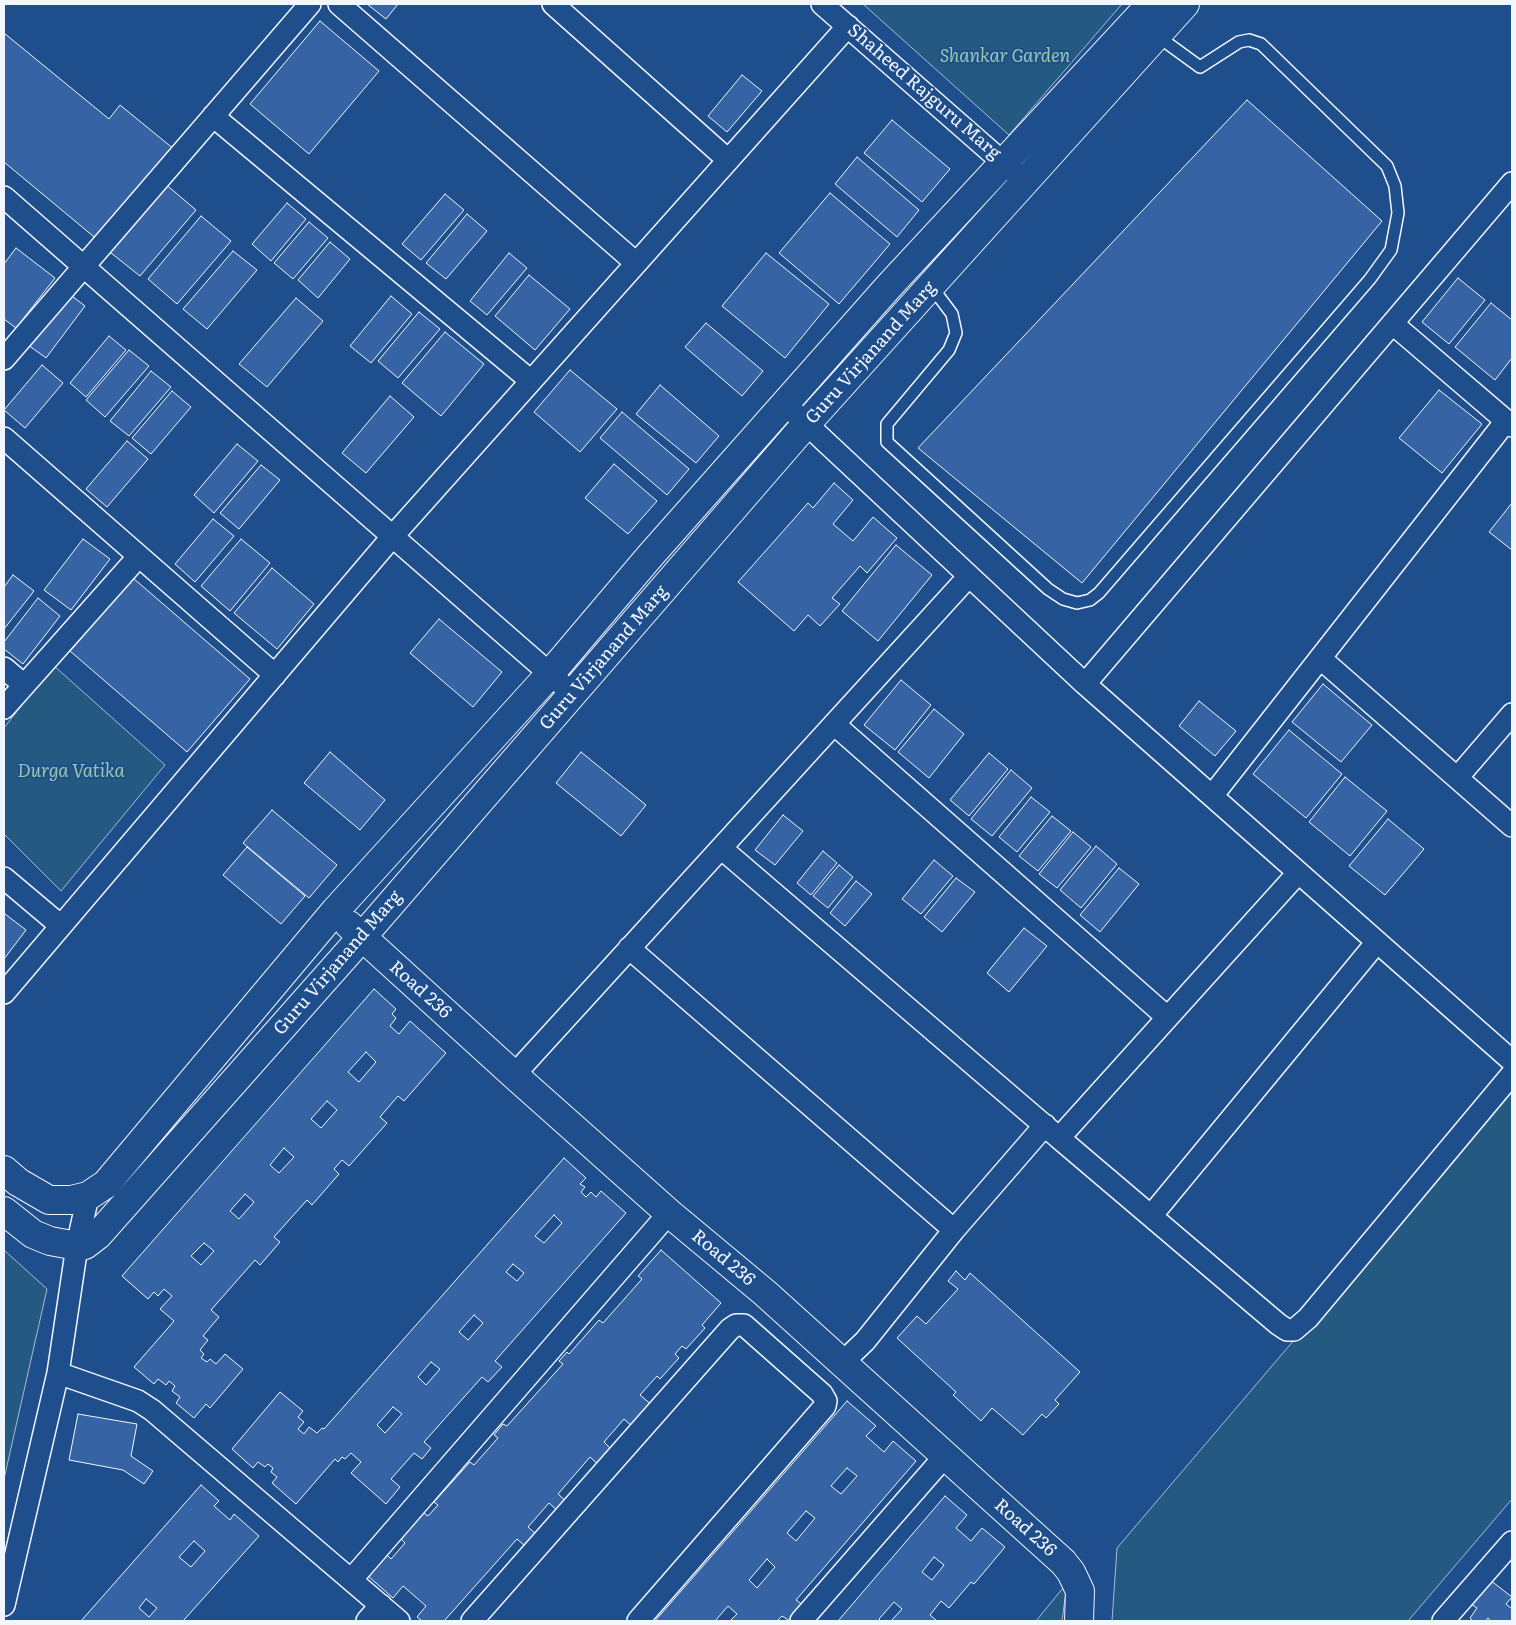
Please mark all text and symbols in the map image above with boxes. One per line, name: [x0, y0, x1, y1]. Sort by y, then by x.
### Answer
street label: Shaheed Rajguru Marg: [843, 20, 1005, 164]
park label: Shankar Garden: [940, 46, 1070, 68]
street label: Guru Virjanand Marg: [801, 277, 941, 429]
street label: Guru Virjanand Marg: [535, 581, 673, 735]
park label: Durga Vatika: [17, 761, 125, 783]
street label: Guru Virjanand Marg: [269, 886, 407, 1040]
street label: Road 236: [385, 957, 455, 1023]
street label: Road 236: [687, 1225, 759, 1291]
street label: Road 236: [990, 1495, 1060, 1561]

